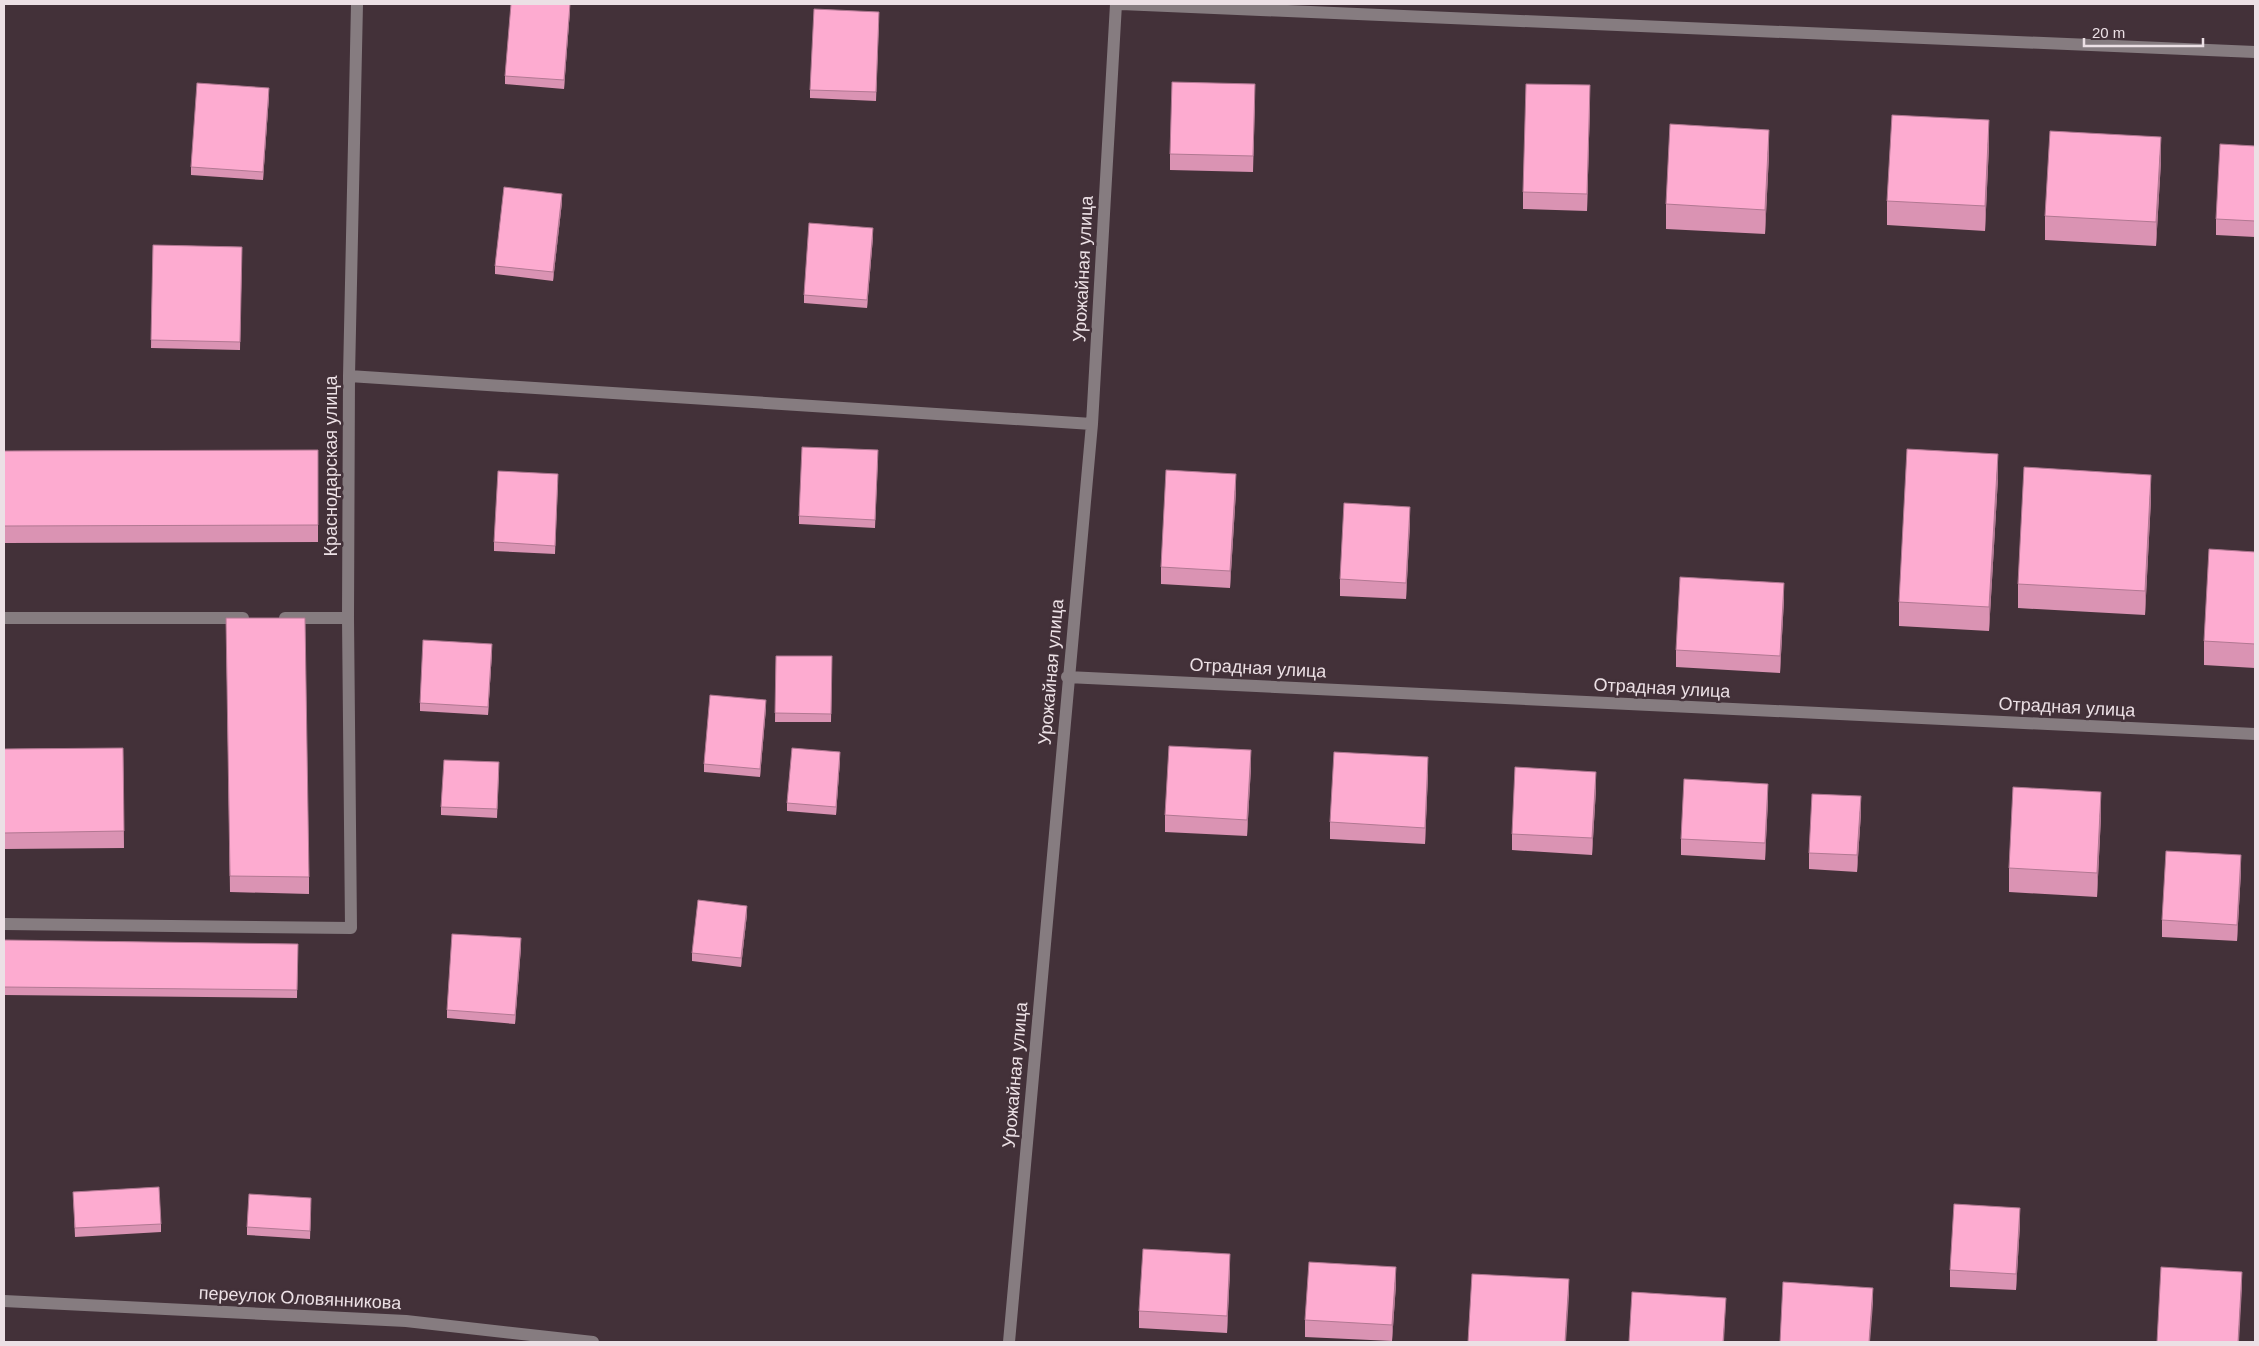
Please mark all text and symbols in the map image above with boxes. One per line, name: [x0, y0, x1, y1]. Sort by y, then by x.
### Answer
scale bar: [2084, 15, 2203, 47]
text: 20 m: [2092, 24, 2125, 41]
street label: Урожайная улица: [1069, 194, 1097, 343]
street label: Краснодарская улица: [321, 374, 341, 557]
street label: Урожайная улица: [1035, 597, 1067, 746]
street label: Отрадная улица: [1189, 654, 1328, 682]
street label: Отрадная улица: [1593, 674, 1732, 702]
street label: Отрадная улица: [1998, 693, 2137, 721]
street label: Урожайная улица: [999, 1000, 1031, 1149]
street label: переулок Оловянникова: [198, 1283, 403, 1313]

